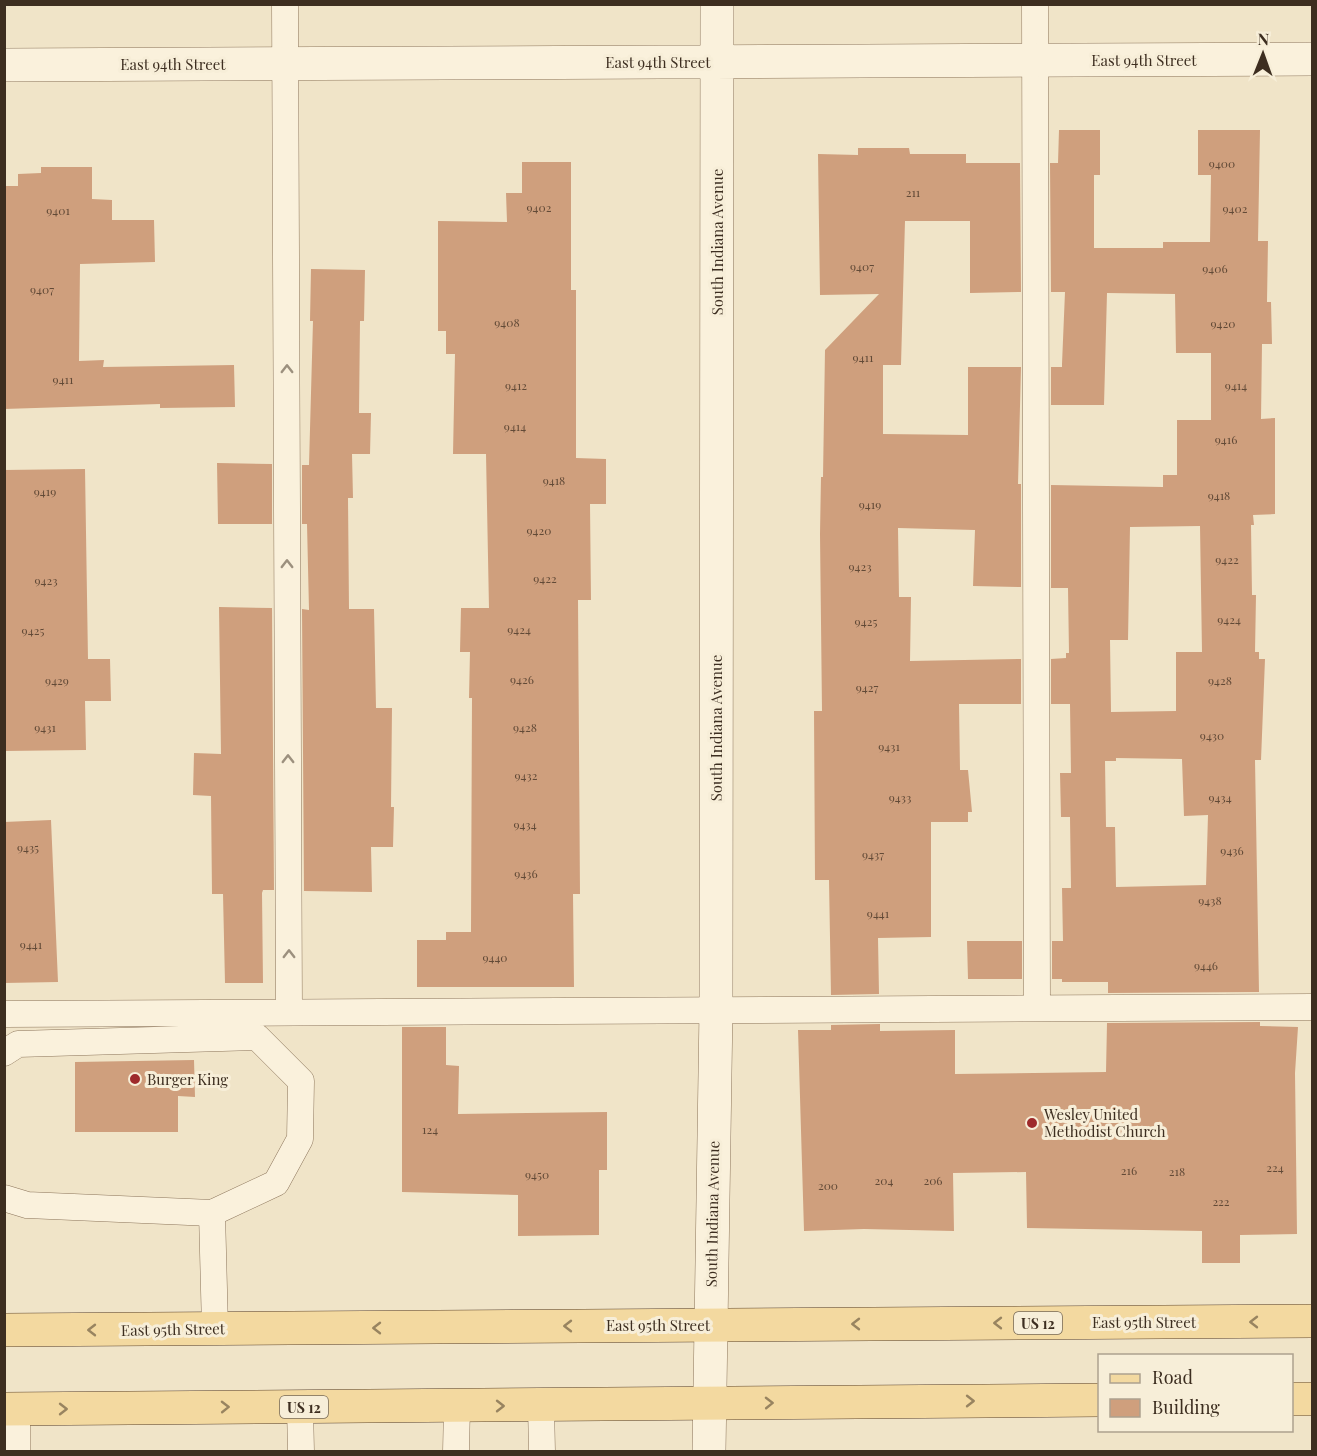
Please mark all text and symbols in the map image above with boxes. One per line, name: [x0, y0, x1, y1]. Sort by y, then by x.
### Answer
north arrow: [1233, 24, 1293, 84]
text: N: [1257, 28, 1270, 49]
street label: East 94th Street: [1091, 50, 1197, 70]
street label: East 94th Street: [605, 52, 711, 72]
street label: East 94th Street: [120, 54, 226, 74]
house number: 9400: [1209, 155, 1235, 171]
street label: South Indiana Avenue: [707, 169, 727, 315]
house number: 211: [906, 184, 921, 200]
house number: 9402: [527, 199, 552, 215]
house number: 9402: [1223, 200, 1248, 216]
house number: 9401: [46, 202, 70, 218]
house number: 9407: [850, 258, 874, 274]
house number: 9406: [1202, 260, 1228, 276]
house number: 9407: [30, 281, 54, 297]
house number: 9408: [494, 314, 520, 330]
house number: 9420: [1211, 315, 1235, 331]
house number: 9411: [853, 349, 874, 365]
one-way arrow: [281, 364, 293, 373]
house number: 9411: [53, 371, 74, 387]
house number: 9412: [505, 377, 527, 393]
house number: 9414: [1225, 377, 1247, 393]
house number: 9414: [504, 418, 526, 434]
house number: 9416: [1215, 431, 1237, 447]
house number: 9418: [543, 472, 565, 488]
house number: 9419: [34, 483, 56, 499]
house number: 9418: [1208, 487, 1230, 503]
house number: 9419: [859, 496, 881, 512]
house number: 9420: [527, 522, 551, 538]
house number: 9422: [1215, 551, 1239, 567]
house number: 9423: [848, 558, 872, 574]
one-way arrow: [281, 559, 293, 568]
house number: 9422: [533, 570, 557, 586]
house number: 9423: [34, 572, 58, 588]
house number: 9424: [1217, 611, 1241, 627]
house number: 9425: [855, 613, 877, 629]
house number: 9424: [507, 621, 531, 637]
house number: 9425: [22, 622, 44, 638]
street label: South Indiana Avenue: [706, 655, 726, 801]
house number: 9426: [510, 671, 534, 687]
house number: 9429: [45, 672, 69, 688]
house number: 9428: [1208, 672, 1232, 688]
house number: 9427: [856, 679, 878, 695]
house number: 9431: [34, 719, 56, 735]
house number: 9428: [513, 719, 537, 735]
house number: 9430: [1200, 727, 1224, 743]
house number: 9431: [878, 738, 900, 754]
one-way arrow: [282, 754, 294, 763]
house number: 9432: [515, 767, 538, 783]
house number: 9433: [889, 789, 911, 805]
house number: 9434: [1208, 789, 1232, 805]
house number: 9434: [513, 816, 537, 832]
house number: 9435: [17, 839, 39, 855]
house number: 9436: [1220, 842, 1244, 858]
house number: 9437: [862, 846, 884, 862]
house number: 9436: [514, 865, 538, 881]
house number: 9438: [1198, 892, 1222, 908]
house number: 9441: [867, 905, 890, 921]
house number: 9441: [20, 936, 43, 952]
one-way arrow: [283, 949, 295, 958]
house number: 9440: [482, 949, 508, 965]
house number: 9446: [1194, 957, 1218, 973]
place label: Burger King: [147, 1069, 228, 1089]
marker: Burger King: [128, 1072, 142, 1086]
place label: Wesley United Methodist Church: [1043, 1104, 1166, 1141]
marker: Wesley United Methodist Church: [1025, 1116, 1039, 1130]
house number: 124: [422, 1121, 438, 1137]
street label: South Indiana Avenue: [701, 1141, 723, 1287]
house number: 224: [1266, 1159, 1284, 1175]
house number: 216: [1121, 1162, 1137, 1178]
house number: 218: [1169, 1163, 1185, 1179]
house number: 9450: [525, 1166, 549, 1182]
house number: 204: [875, 1172, 894, 1188]
house number: 206: [923, 1172, 943, 1188]
house number: 200: [818, 1177, 838, 1193]
house number: 222: [1212, 1193, 1230, 1209]
road number: US 12: [1014, 1312, 1062, 1334]
street label: East 95th Street: [1092, 1312, 1197, 1332]
street label: East 95th Street: [606, 1315, 711, 1335]
one-way arrow: [1250, 1316, 1259, 1328]
one-way arrow: [994, 1317, 1003, 1329]
street label: East 95th Street: [121, 1318, 226, 1340]
one-way arrow: [852, 1318, 861, 1330]
one-way arrow: [564, 1320, 573, 1332]
one-way arrow: [372, 1322, 381, 1334]
one-way arrow: [88, 1324, 97, 1336]
legend: [1098, 1354, 1293, 1432]
text: Road: [1152, 1365, 1193, 1389]
one-way arrow: [966, 1395, 975, 1407]
text: Building: [1152, 1395, 1220, 1419]
road number: US 12: [280, 1396, 328, 1418]
one-way arrow: [764, 1397, 773, 1409]
one-way arrow: [496, 1399, 505, 1412]
one-way arrow: [220, 1401, 229, 1413]
one-way arrow: [58, 1402, 67, 1415]

